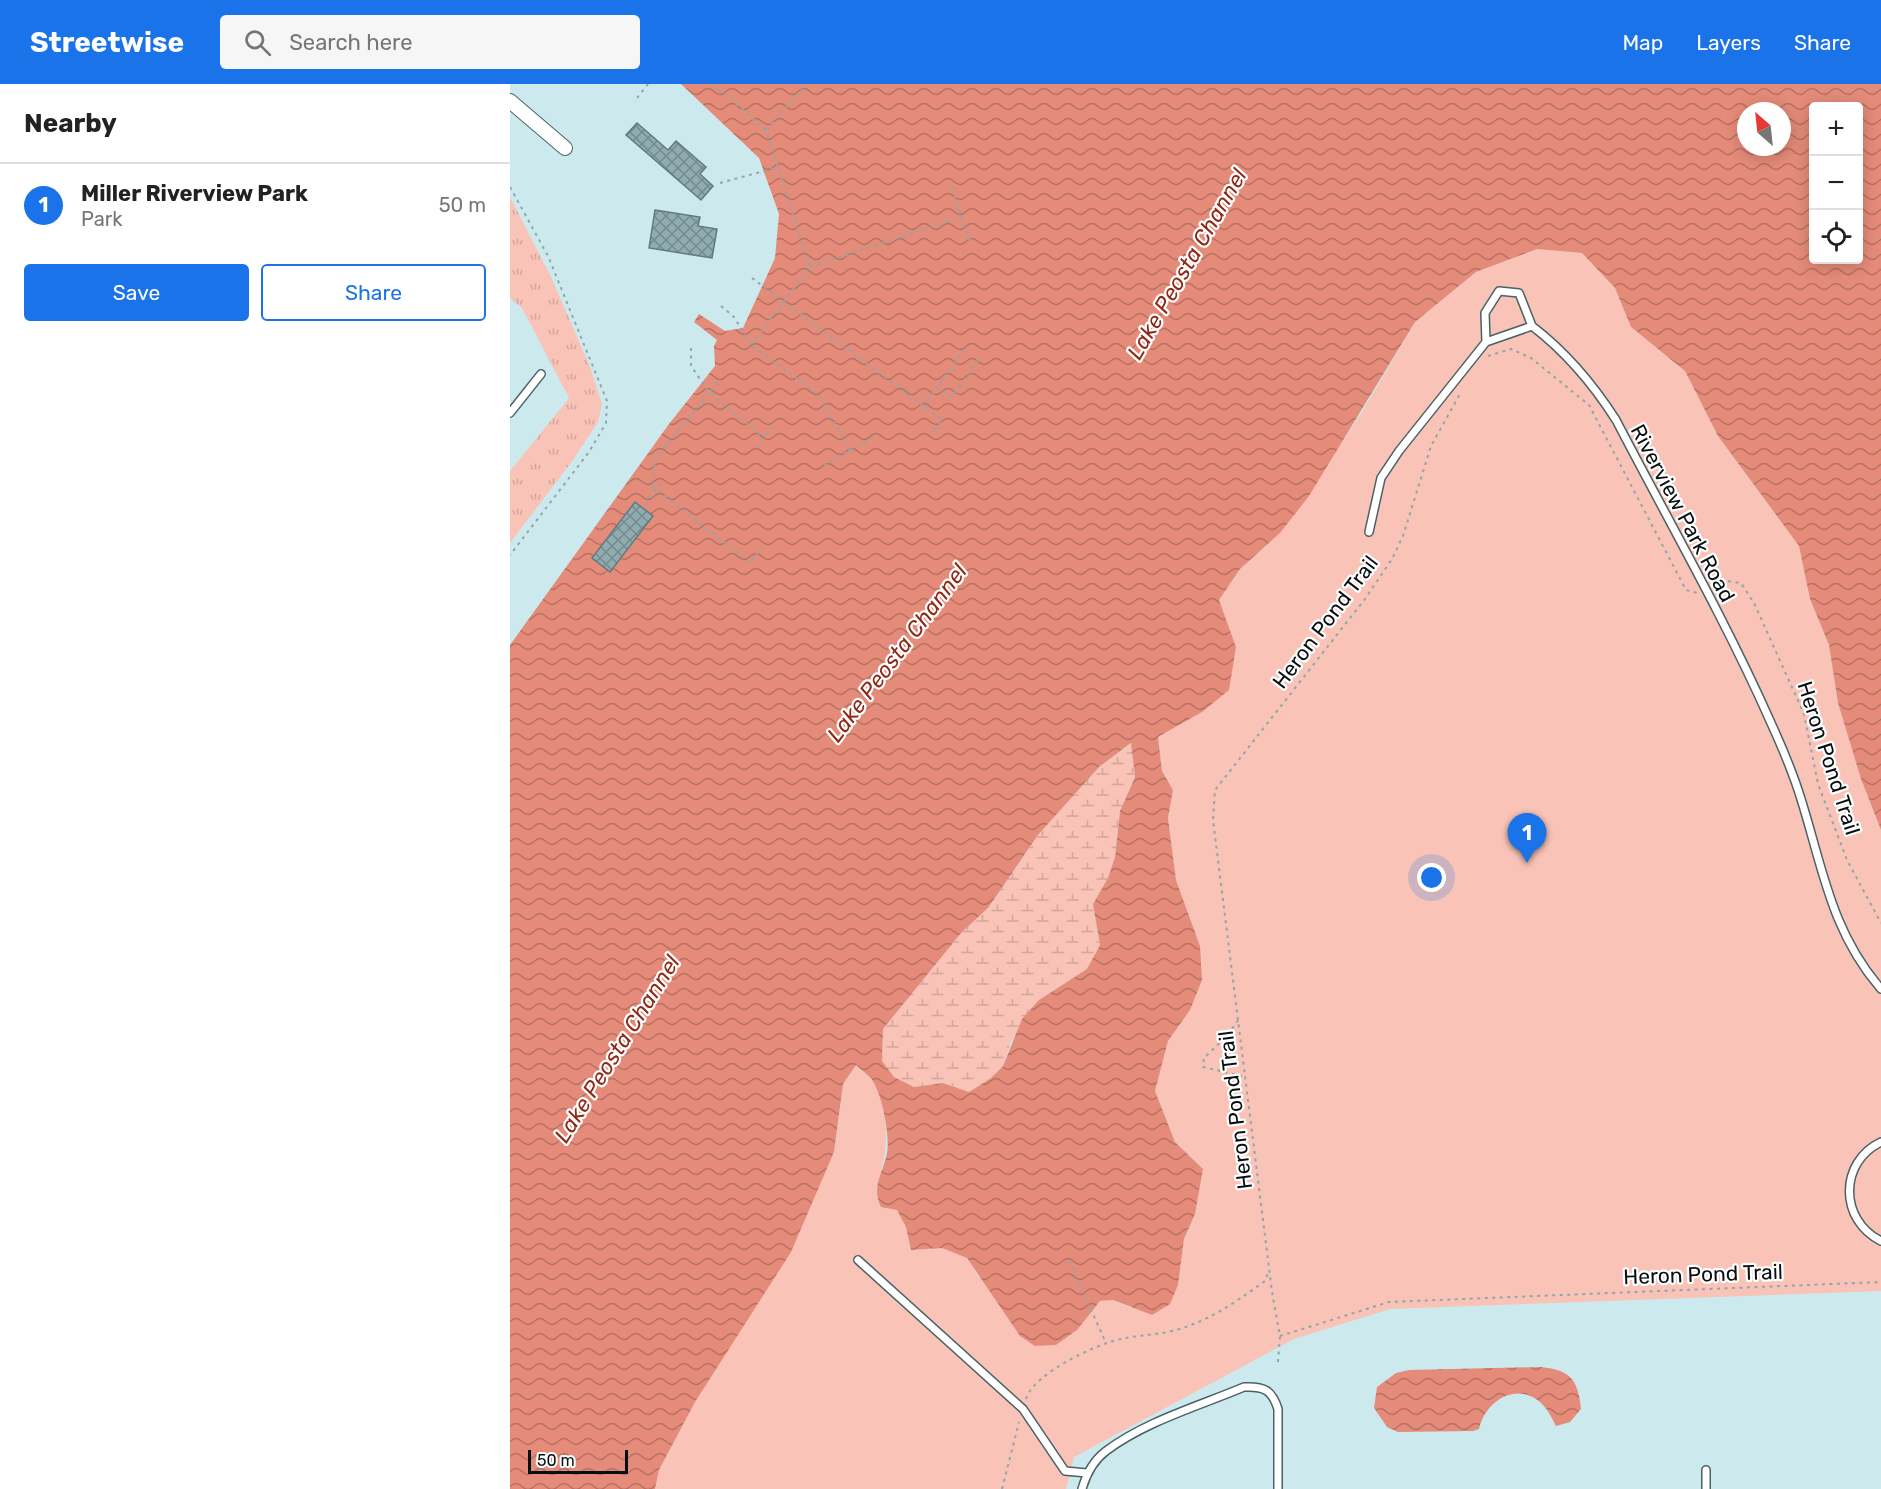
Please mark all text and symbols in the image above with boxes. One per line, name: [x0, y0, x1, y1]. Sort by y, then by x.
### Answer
search box: [220, 15, 640, 69]
text: Streetwise: [30, 26, 184, 59]
icon: search: [241, 26, 274, 59]
text: Search here: [289, 29, 413, 56]
text: Map: [1622, 30, 1663, 55]
text: Layers: [1696, 30, 1761, 55]
text: Share: [1794, 30, 1851, 55]
north arrow: [1737, 102, 1791, 156]
map controls: [1809, 102, 1863, 264]
button: +: [1809, 102, 1863, 156]
text: Nearby: [24, 108, 117, 139]
button: −: [1809, 156, 1863, 210]
water label: Lake Peosta Channel: [1121, 163, 1253, 364]
text: Miller Riverview Park: [81, 180, 308, 207]
text: 1: [39, 193, 48, 217]
text: 50 m: [439, 193, 486, 217]
text: Park: [81, 207, 123, 231]
button: locate: [1809, 210, 1863, 264]
button: Save: [24, 264, 249, 321]
button: Share: [261, 264, 486, 321]
street label: Riverview Park Road: [1626, 420, 1740, 606]
street label: Heron Pond Trail: [1267, 551, 1383, 693]
water label: Lake Peosta Channel: [821, 558, 973, 747]
street label: Heron Pond Trail: [1792, 678, 1866, 838]
pin: 1: [1508, 814, 1546, 863]
your location: [1417, 863, 1446, 892]
water label: Lake Peosta Channel: [548, 950, 686, 1148]
street label: Heron Pond Trail: [1213, 1029, 1257, 1191]
street label: Heron Pond Trail: [1623, 1259, 1783, 1289]
scale bar: [528, 1447, 628, 1474]
text: 50 m: [537, 1451, 575, 1470]

